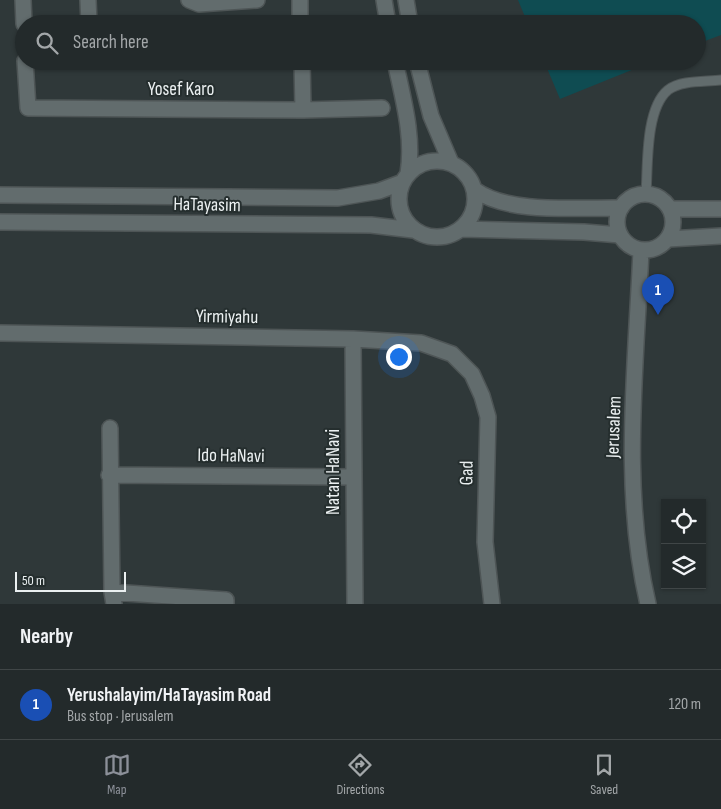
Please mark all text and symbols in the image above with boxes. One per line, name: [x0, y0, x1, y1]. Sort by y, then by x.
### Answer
search box: [15, 15, 706, 70]
icon: search: [33, 29, 61, 57]
text: Search here: [73, 31, 149, 54]
street label: Yosef Karo: [148, 78, 214, 101]
street label: HaTayasim: [173, 193, 241, 217]
pin: 1: [642, 274, 674, 315]
street label: Yirmiyahu: [196, 305, 258, 329]
your location: [386, 344, 412, 370]
street label: Jerusalem: [601, 395, 627, 460]
street label: Natan HaNavi: [322, 429, 345, 515]
street label: Ido HaNavi: [197, 444, 265, 468]
street label: Gad: [455, 460, 479, 486]
map controls: [661, 499, 706, 589]
button: locate: [661, 499, 706, 544]
button: layers: [661, 544, 706, 589]
scale bar: [15, 569, 126, 592]
text: 50 m: [22, 572, 45, 589]
text: Nearby: [20, 624, 73, 649]
text: Yerushalayim/HaTayasim Road: [67, 684, 271, 707]
text: 1: [33, 695, 39, 714]
text: 120 m: [669, 695, 701, 714]
text: Bus stop · Jerusalem: [67, 707, 174, 726]
tab: Map: [103, 751, 131, 798]
tab: Directions: [336, 751, 385, 798]
tab: Saved: [590, 751, 618, 798]

